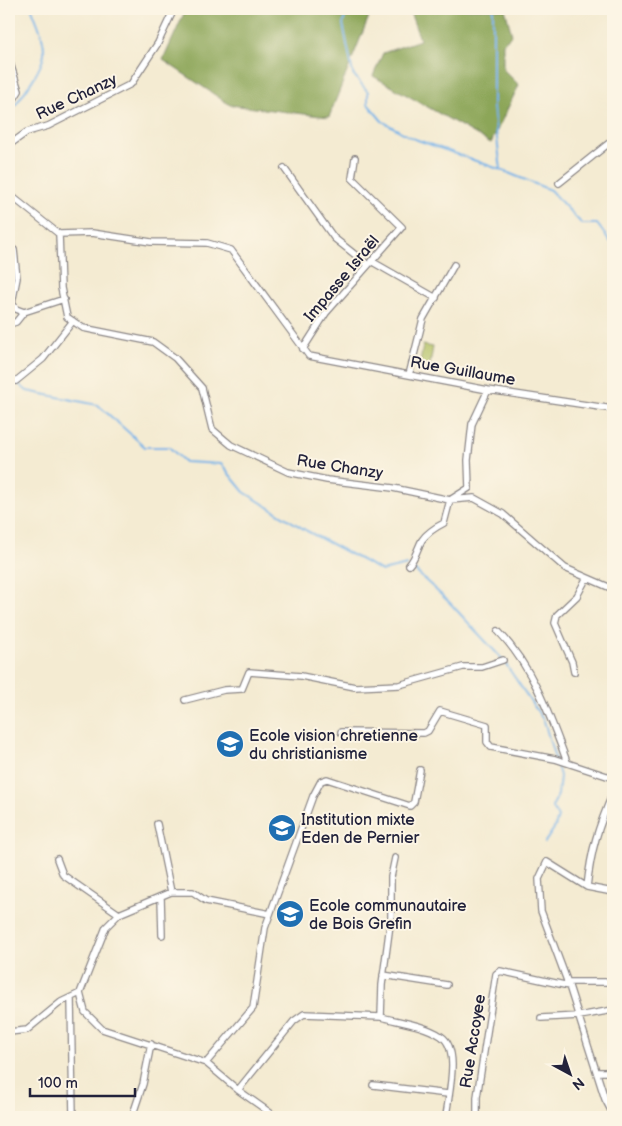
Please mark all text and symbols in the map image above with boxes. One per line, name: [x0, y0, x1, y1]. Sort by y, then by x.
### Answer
street label: Rue Chanzy: [33, 70, 121, 124]
street label: Impasse Israël: [301, 232, 384, 326]
street label: Rue Guillaume: [409, 353, 517, 390]
street label: Rue Chanzy: [295, 451, 385, 484]
place label: Ecole vision chretienne du christianisme: [249, 727, 418, 764]
school or university icon: Ecole vision chretienne du christianisme: [215, 729, 245, 759]
place label: Institution mixte Eden de Pernier: [301, 811, 419, 848]
school or university icon: Institution mixte Eden de Pernier: [267, 813, 297, 843]
place label: Ecole communautaire de Bois Grefin: [309, 897, 467, 934]
school or university icon: Ecole communautaire de Bois Grefin: [275, 899, 305, 929]
street label: Rue Accoyee: [457, 992, 490, 1089]
north arrow: [544, 1048, 594, 1098]
scale bar: [30, 1066, 135, 1098]
text: 100 m: [38, 1074, 78, 1093]
text: N: [569, 1074, 588, 1093]

